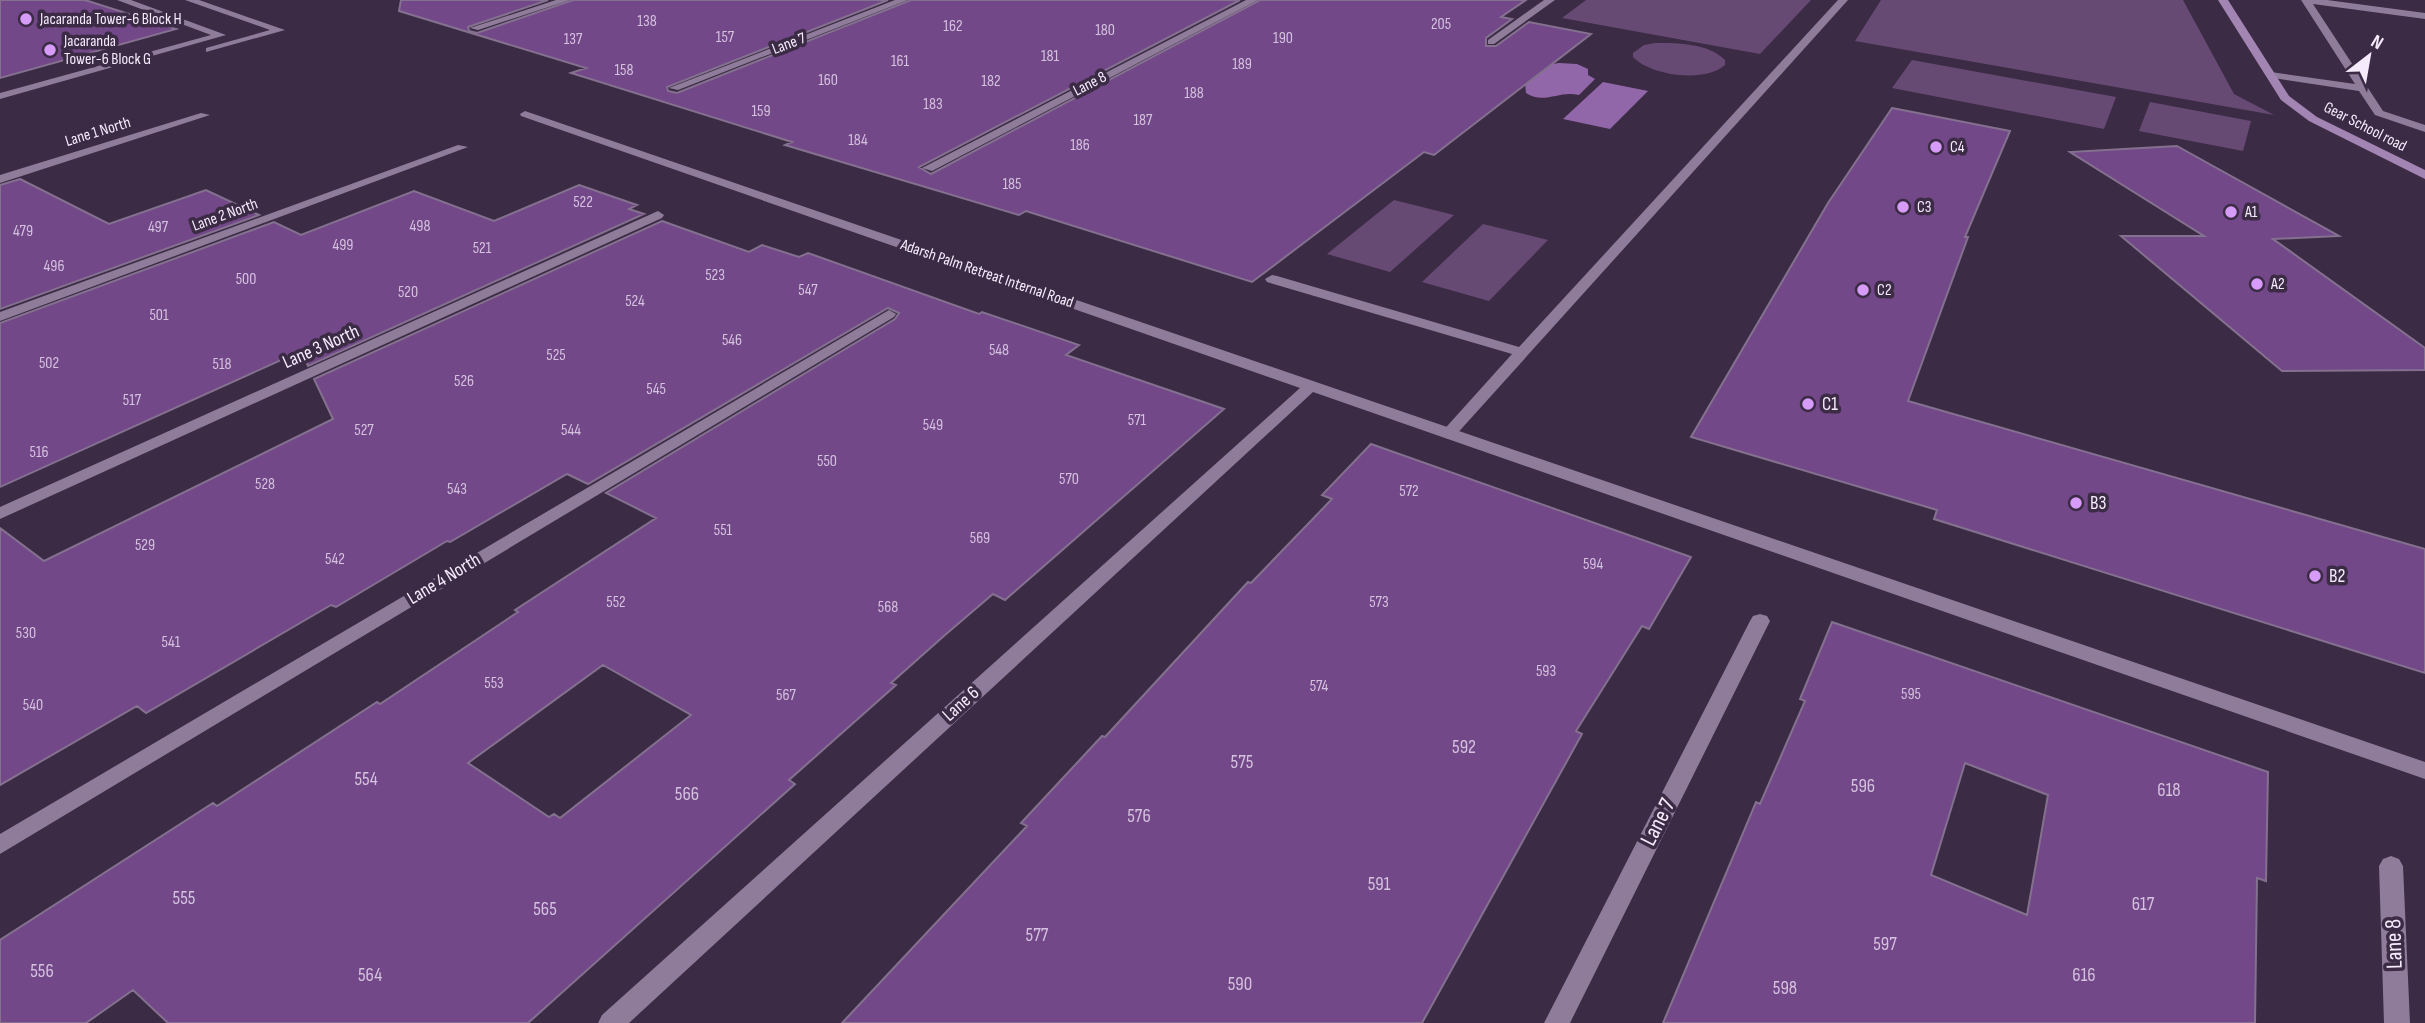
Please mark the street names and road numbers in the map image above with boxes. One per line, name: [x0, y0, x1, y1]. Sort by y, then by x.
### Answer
street label: Lane 7: [770, 29, 809, 59]
street label: Lane 8: [1070, 68, 1110, 100]
street label: Gear School road: [2320, 98, 2410, 156]
street label: Lane 1 North: [63, 113, 133, 151]
street label: Lane 2 North: [190, 194, 260, 236]
street label: Adarsh Palm Retreat Internal Road: [897, 235, 1076, 313]
street label: Lane 3 North: [279, 320, 363, 374]
street label: Lane 4 North: [403, 548, 485, 610]
street label: Lane 6: [938, 682, 984, 726]
street label: Lane 7: [1634, 794, 1682, 850]
street label: Lane 8: [2379, 918, 2409, 970]

